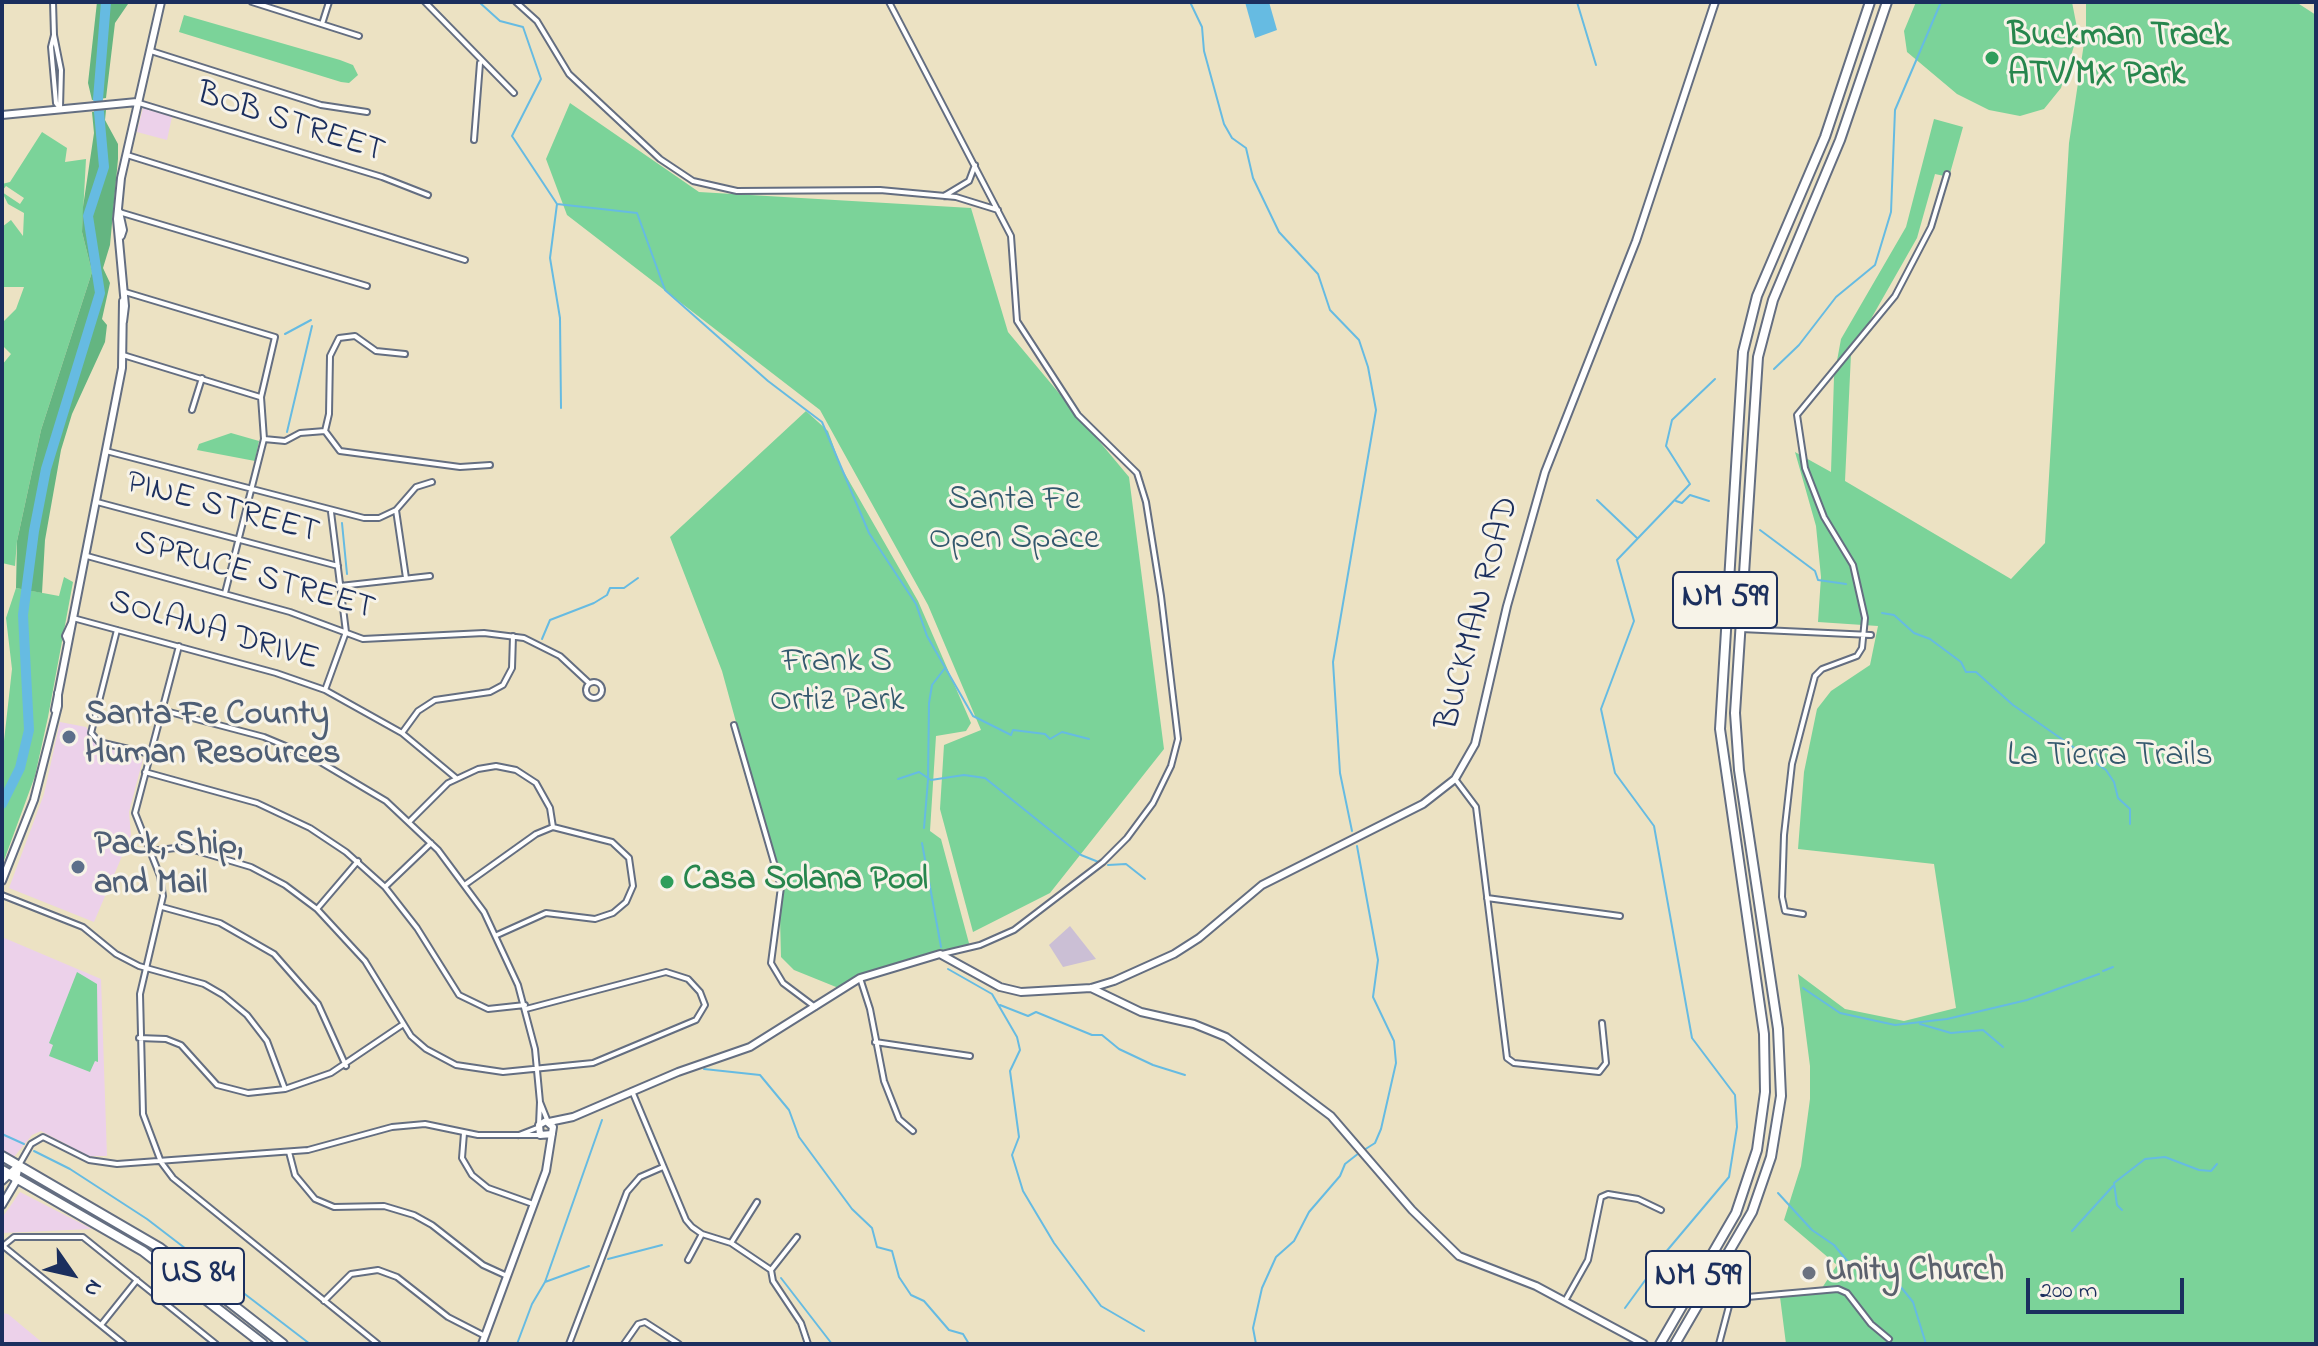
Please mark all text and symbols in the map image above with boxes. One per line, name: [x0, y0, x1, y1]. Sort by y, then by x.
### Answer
place label: Buckman Track ATV/MX Park: [2008, 18, 2229, 98]
marker: Buckman Track ATV/MX Park: [1983, 49, 2001, 67]
street label: BOB STREET: [191, 75, 389, 175]
street label: PINE STREET: [121, 465, 323, 555]
park label: Santa Fe Open Space: [929, 482, 1099, 562]
street label: BUCKMAN ROAD: [1429, 493, 1531, 735]
street label: SPRUCE STREET: [129, 524, 379, 632]
road number: NM 599: [1673, 572, 1777, 628]
street label: SOLANA DRIVE: [103, 584, 323, 682]
park label: Frank S Ortiz Park: [770, 644, 904, 724]
place label: Santa Fe County Human Resources: [85, 697, 341, 776]
marker: Santa Fe County Human Resources: [60, 728, 78, 746]
park label: La Tierra Trails: [2007, 738, 2213, 778]
place label: Pack, Ship, and Mail: [94, 827, 243, 906]
marker: Pack, Ship, and Mail: [69, 858, 87, 876]
place label: Casa Solana Pool: [683, 862, 928, 902]
marker: Casa Solana Pool: [658, 873, 676, 891]
north arrow: [32, 1234, 112, 1314]
road number: US 84: [152, 1248, 244, 1304]
road number: NM 599: [1646, 1251, 1750, 1307]
place label: Unity Church: [1825, 1253, 2004, 1293]
scale bar: [2030, 1262, 2188, 1312]
marker: Unity Church: [1800, 1264, 1818, 1282]
text: N: [74, 1272, 109, 1303]
text: 200 m: [2040, 1274, 2097, 1309]

